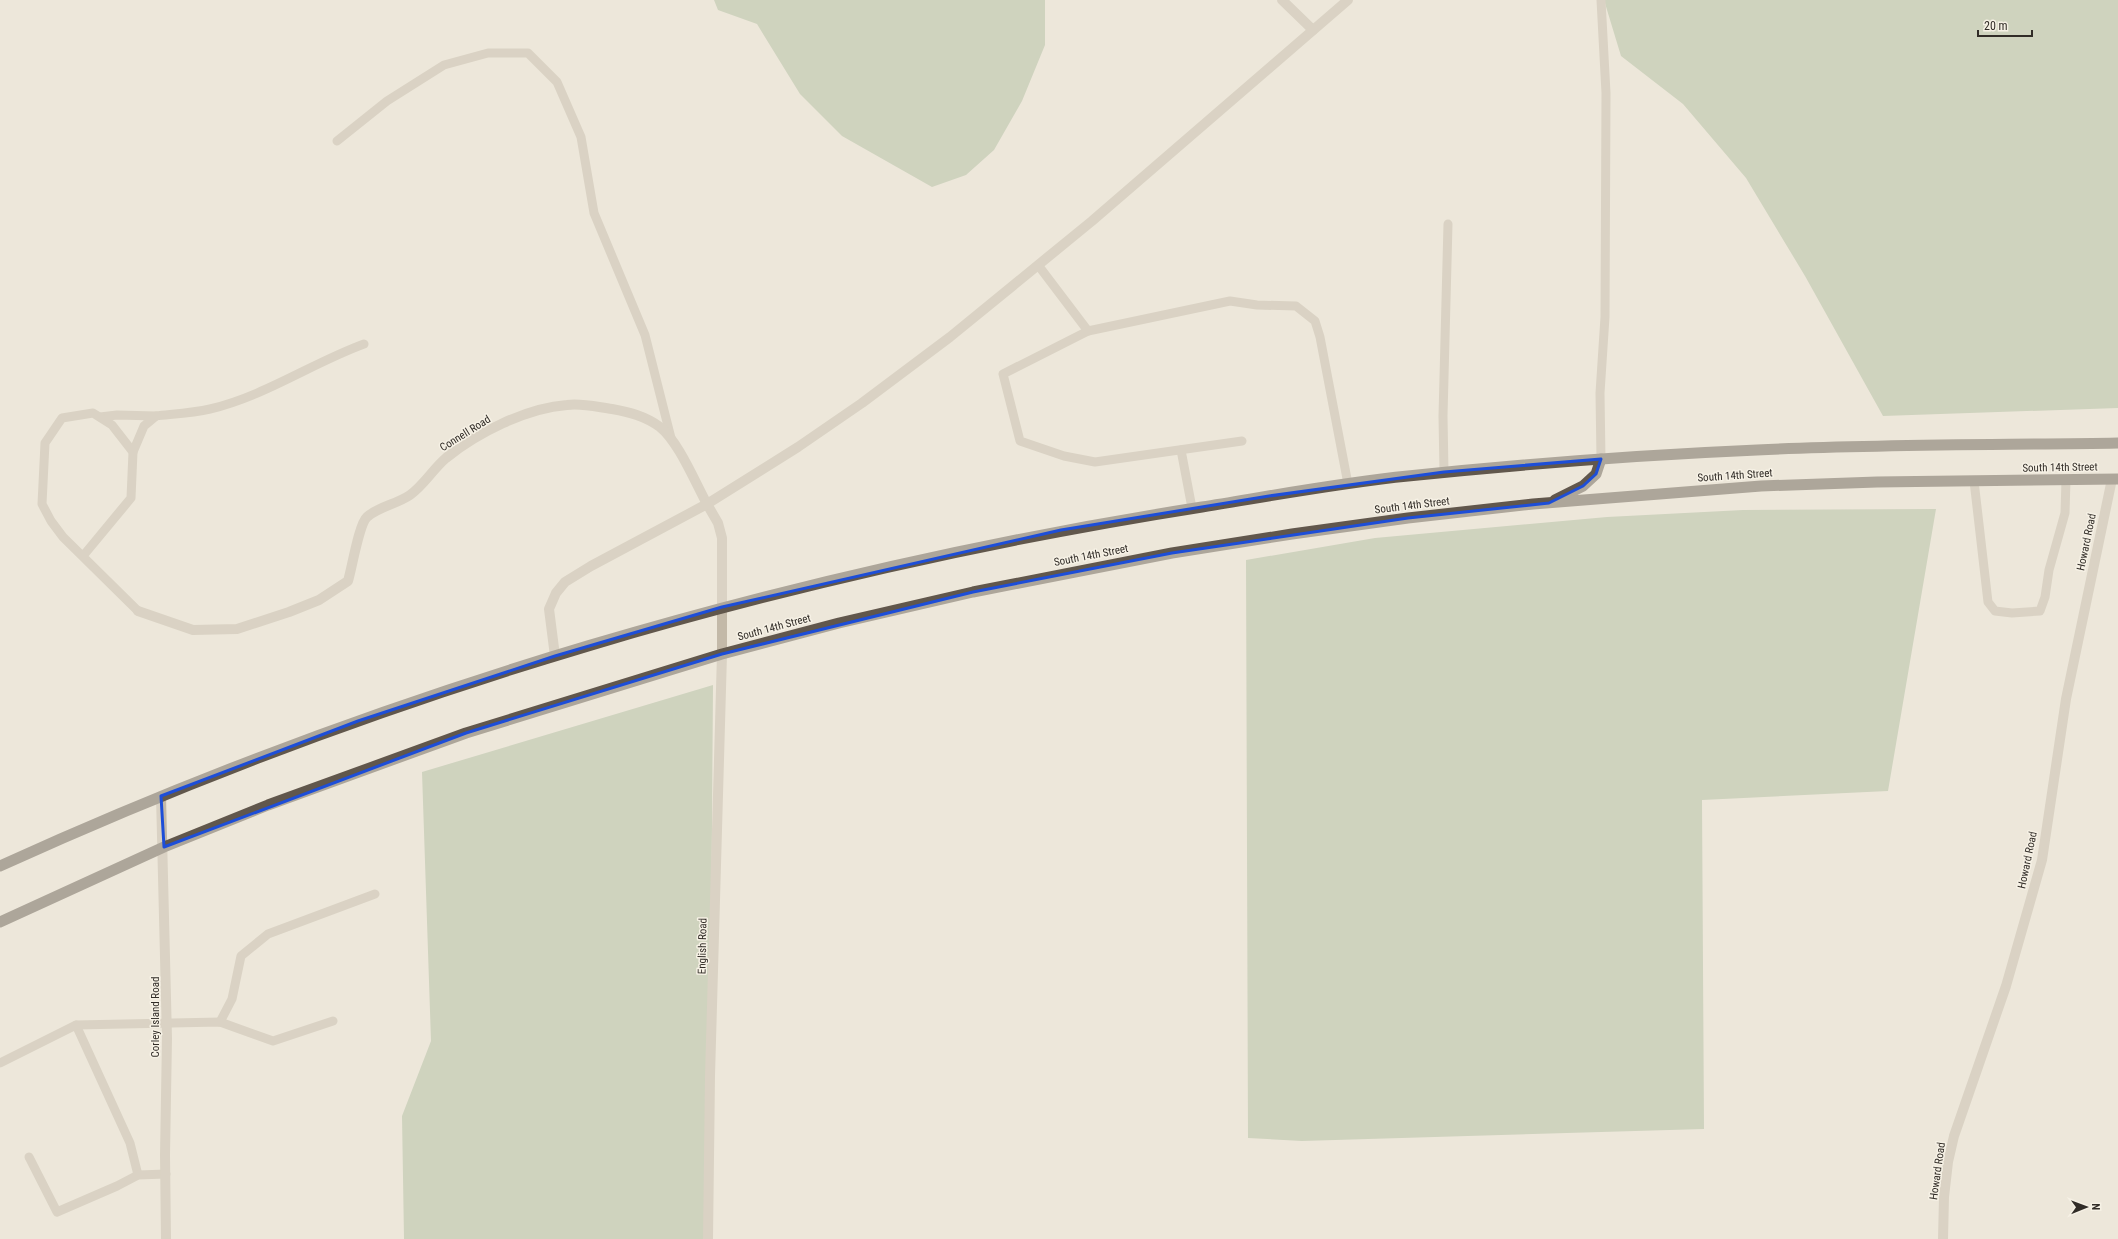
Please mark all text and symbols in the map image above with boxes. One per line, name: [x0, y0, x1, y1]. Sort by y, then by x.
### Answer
scale bar: [1978, 12, 2032, 38]
text: 20 m: [1984, 19, 2008, 33]
street label: Connell Road: [438, 413, 493, 454]
street label: South 14th Street: [2022, 460, 2098, 475]
street label: South 14th Street: [1697, 466, 1773, 485]
street label: South 14th Street: [1374, 494, 1450, 517]
street label: Howard Road: [2074, 512, 2099, 572]
street label: South 14th Street: [1053, 542, 1129, 569]
street label: South 14th Street: [736, 611, 812, 644]
street label: Howard Road: [2015, 830, 2040, 890]
street label: English Road: [696, 918, 709, 974]
street label: Corley Island Road: [149, 977, 162, 1057]
street label: Howard Road: [1927, 1141, 1948, 1201]
north arrow: [2066, 1187, 2106, 1227]
text: N: [2089, 1203, 2102, 1211]

